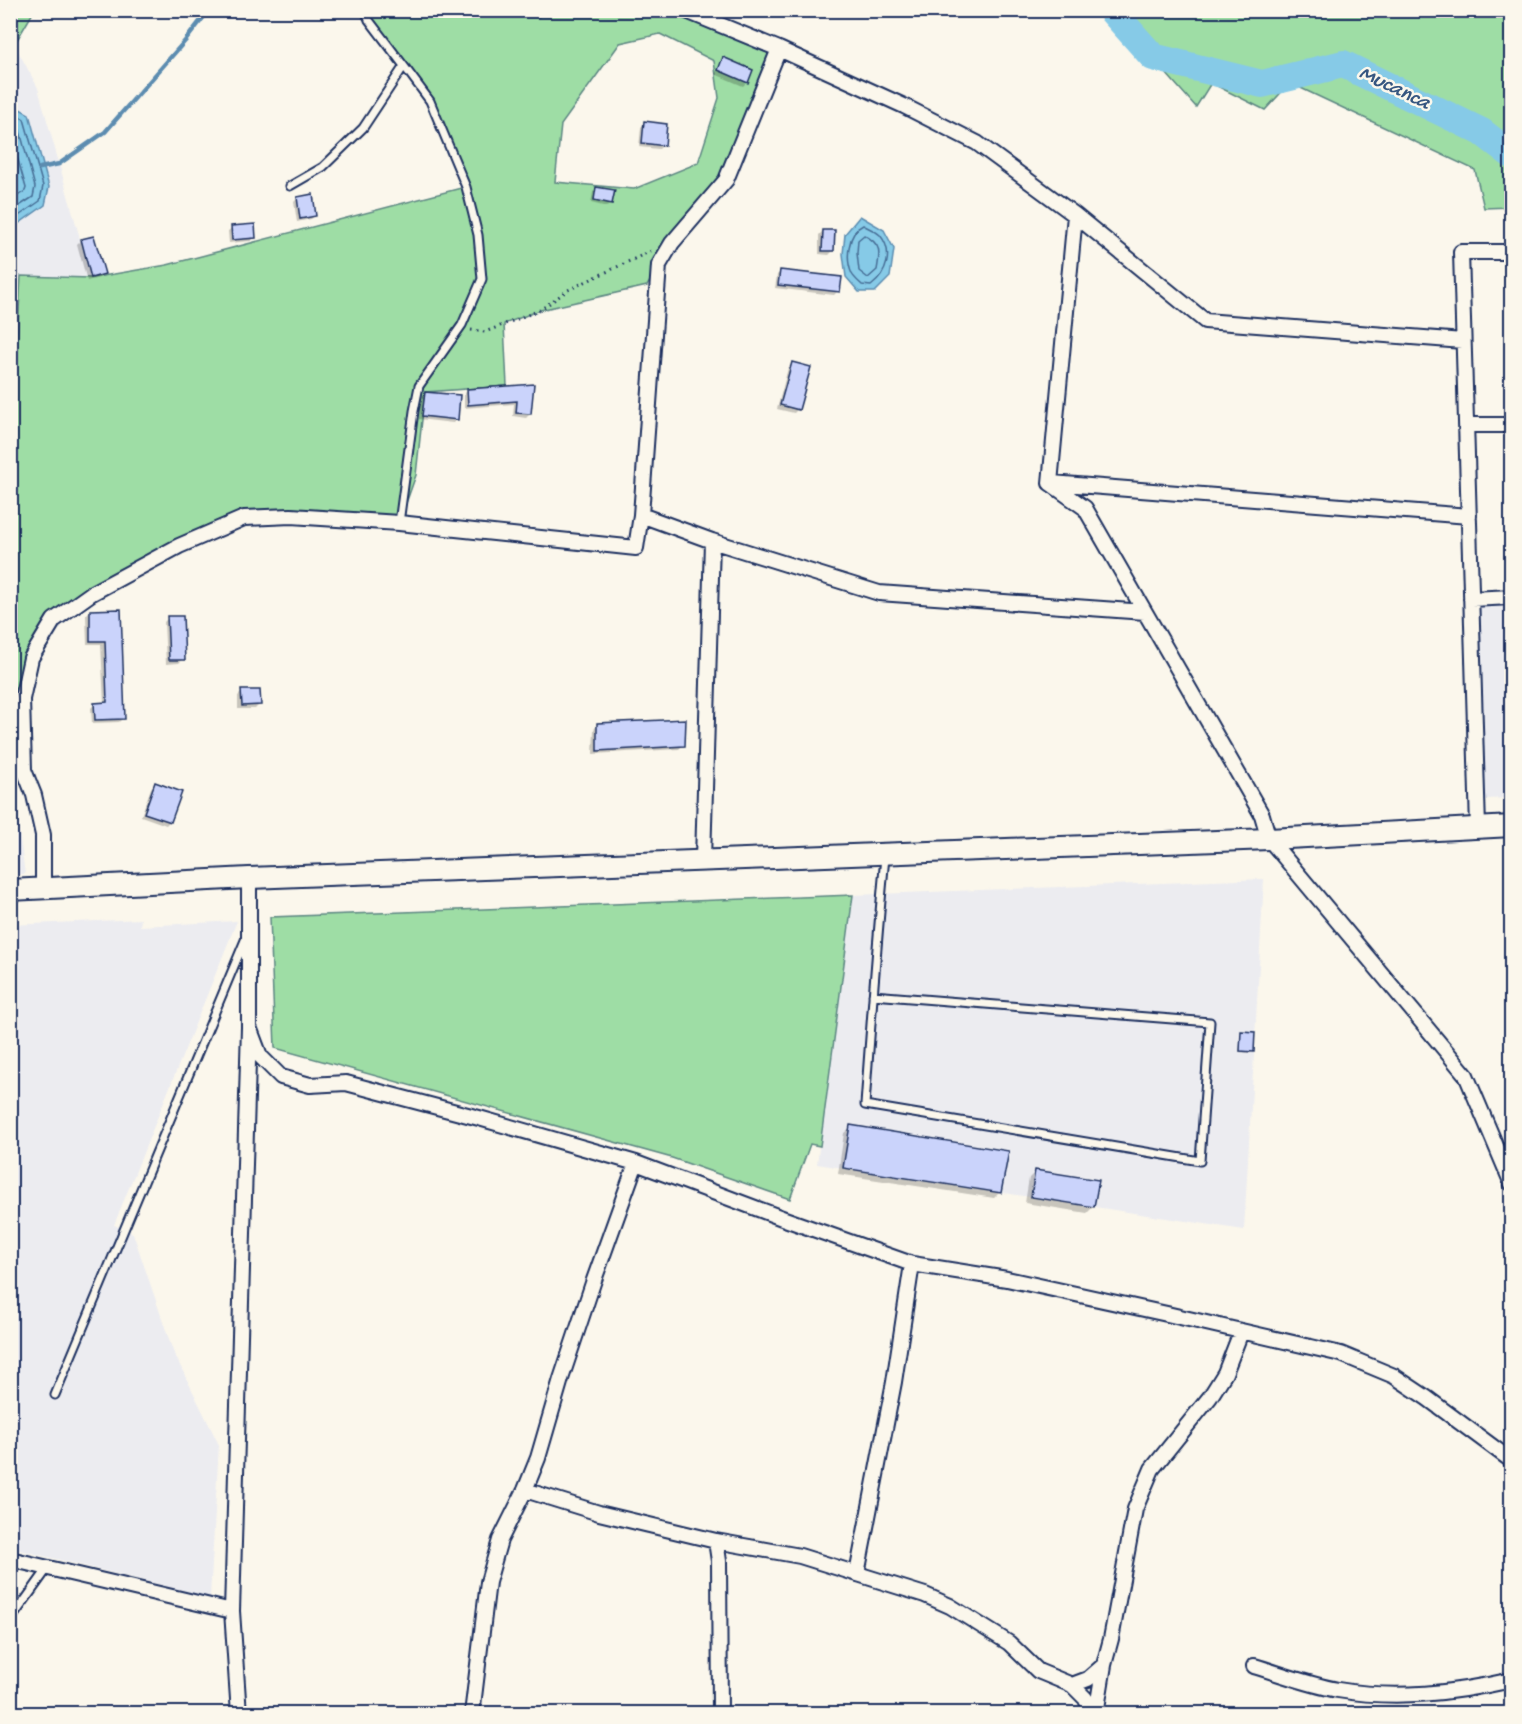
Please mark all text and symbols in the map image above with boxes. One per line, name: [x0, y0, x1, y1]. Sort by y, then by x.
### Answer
water label: Mucanca: [1354, 61, 1435, 118]

